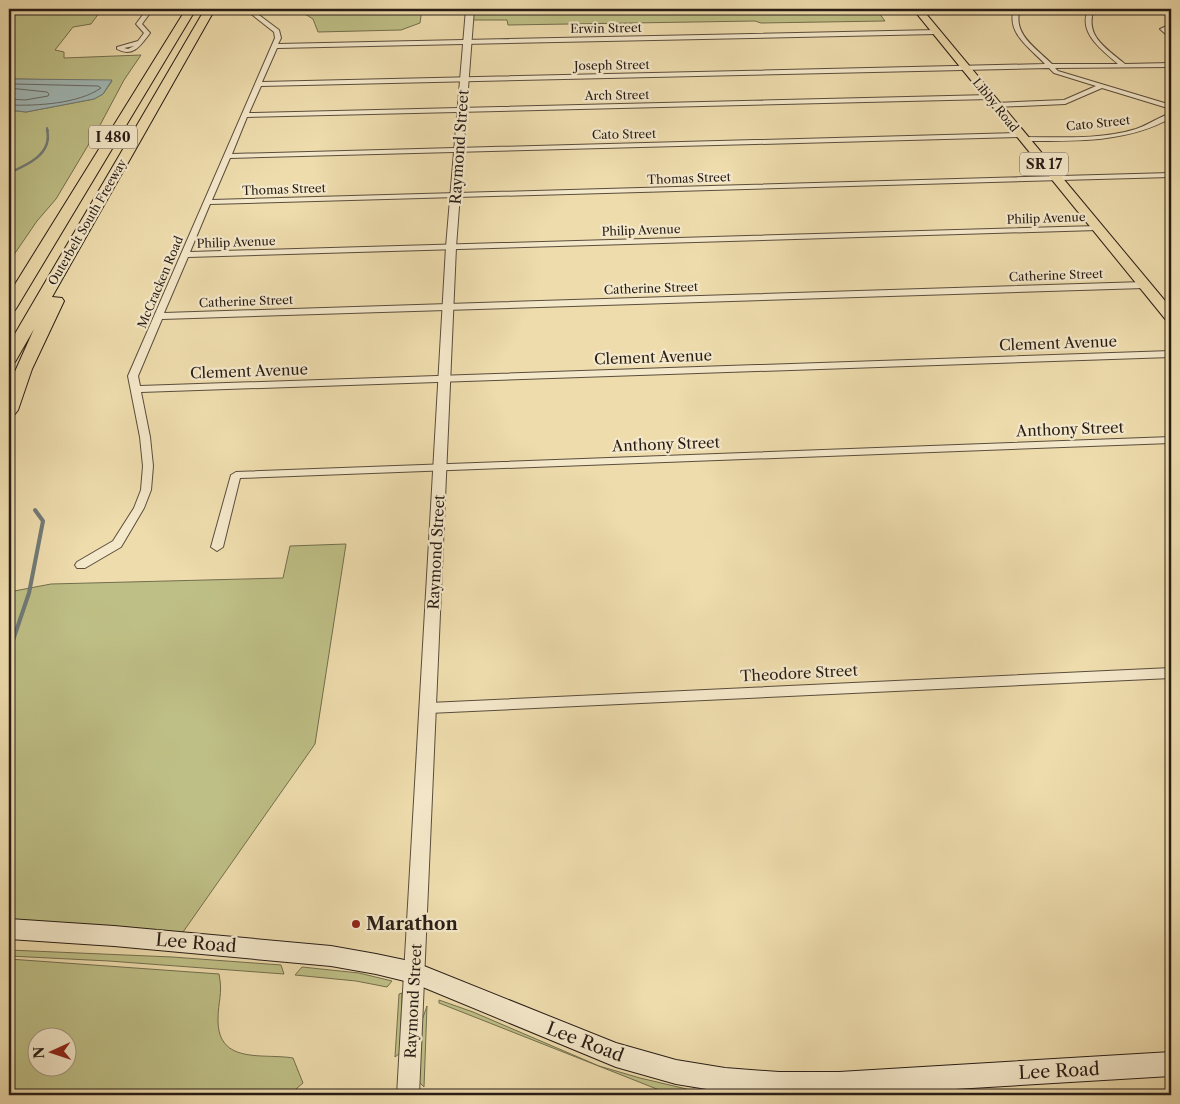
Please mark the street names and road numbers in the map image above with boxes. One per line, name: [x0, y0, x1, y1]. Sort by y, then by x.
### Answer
street label: Erwin Street: [570, 20, 643, 36]
street label: Joseph Street: [572, 57, 651, 73]
street label: Libby Road: [970, 75, 1023, 135]
street label: Arch Street: [583, 87, 650, 103]
street label: Raymond Street: [446, 88, 473, 205]
street label: Cato Street: [1065, 112, 1132, 134]
road number: I 480: [89, 125, 137, 148]
street label: Cato Street: [592, 126, 657, 142]
road number: SR 17: [1020, 152, 1068, 175]
street label: Outerbelt South Freeway: [45, 156, 130, 288]
street label: Thomas Street: [647, 169, 732, 187]
street label: Thomas Street: [242, 180, 327, 198]
street label: Philip Avenue: [1006, 209, 1086, 227]
street label: Philip Avenue: [601, 221, 681, 239]
street label: McCracken Road: [134, 233, 186, 330]
street label: Philip Avenue: [196, 233, 276, 251]
street label: Catherine Street: [1009, 266, 1104, 284]
street label: Catherine Street: [604, 279, 699, 297]
street label: Catherine Street: [199, 292, 294, 310]
street label: Clement Avenue: [999, 331, 1117, 355]
street label: Clement Avenue: [594, 345, 712, 369]
street label: Clement Avenue: [190, 359, 308, 383]
street label: Anthony Street: [1015, 418, 1125, 440]
street label: Anthony Street: [611, 433, 721, 455]
street label: Raymond Street: [424, 493, 449, 610]
street label: Theodore Street: [740, 660, 859, 686]
street label: Lee Road: [155, 929, 237, 958]
street label: Raymond Street: [401, 942, 426, 1059]
street label: Lee Road: [543, 1017, 627, 1067]
street label: Lee Road: [1018, 1058, 1100, 1084]

